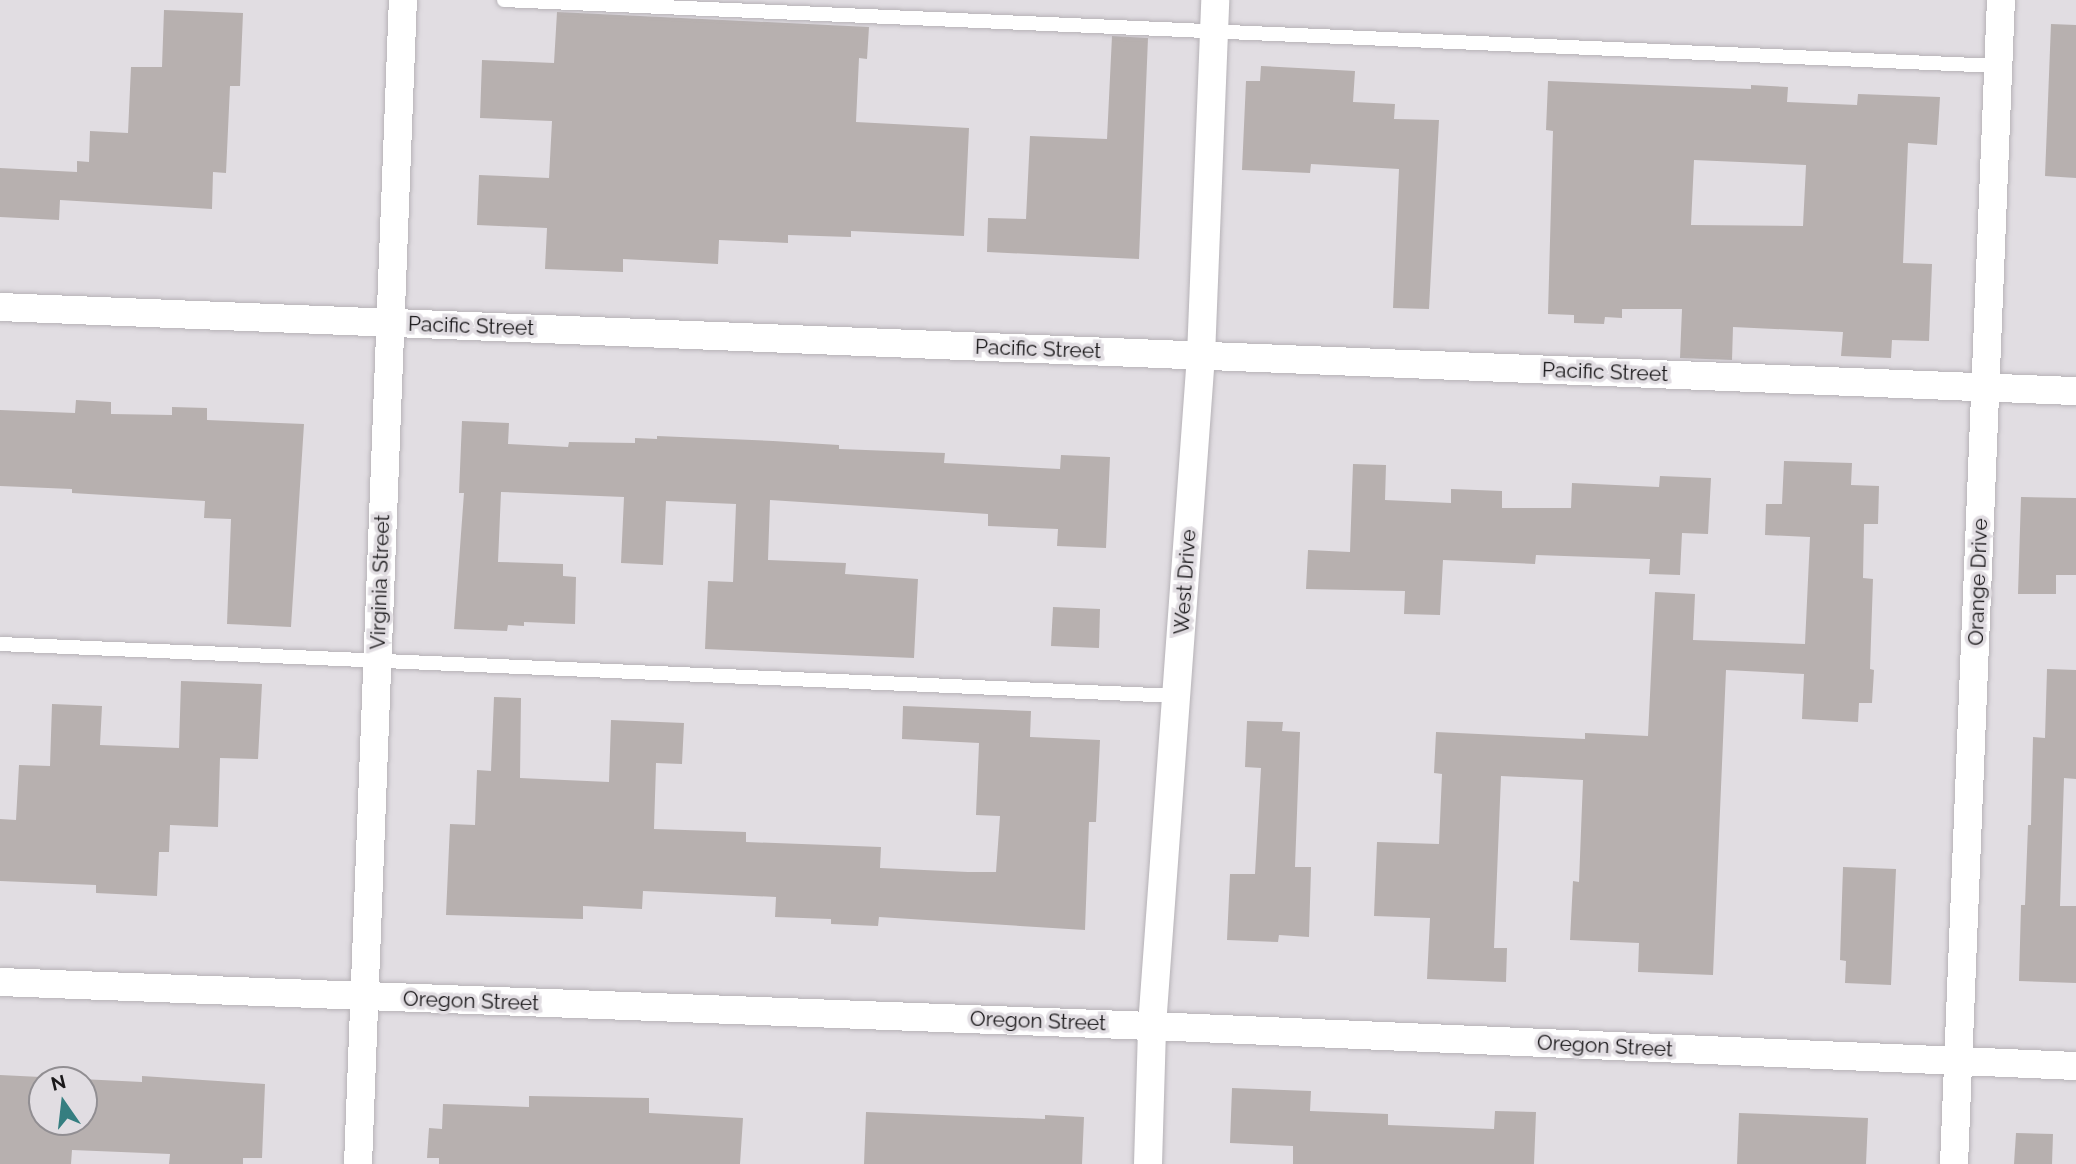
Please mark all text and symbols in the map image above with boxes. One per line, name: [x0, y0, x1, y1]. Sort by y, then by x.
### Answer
street label: Pacific Street: [408, 311, 534, 341]
street label: Pacific Street: [975, 334, 1101, 364]
street label: Pacific Street: [1542, 357, 1668, 387]
street label: Virginia Street: [365, 514, 395, 650]
street label: Orange Drive: [1963, 518, 1993, 646]
street label: West Drive: [1169, 528, 1201, 636]
street label: Oregon Street: [402, 986, 540, 1016]
street label: Oregon Street: [969, 1006, 1107, 1036]
street label: Oregon Street: [1536, 1030, 1674, 1062]
north arrow: [28, 1066, 98, 1136]
text: N: [49, 1070, 68, 1095]

